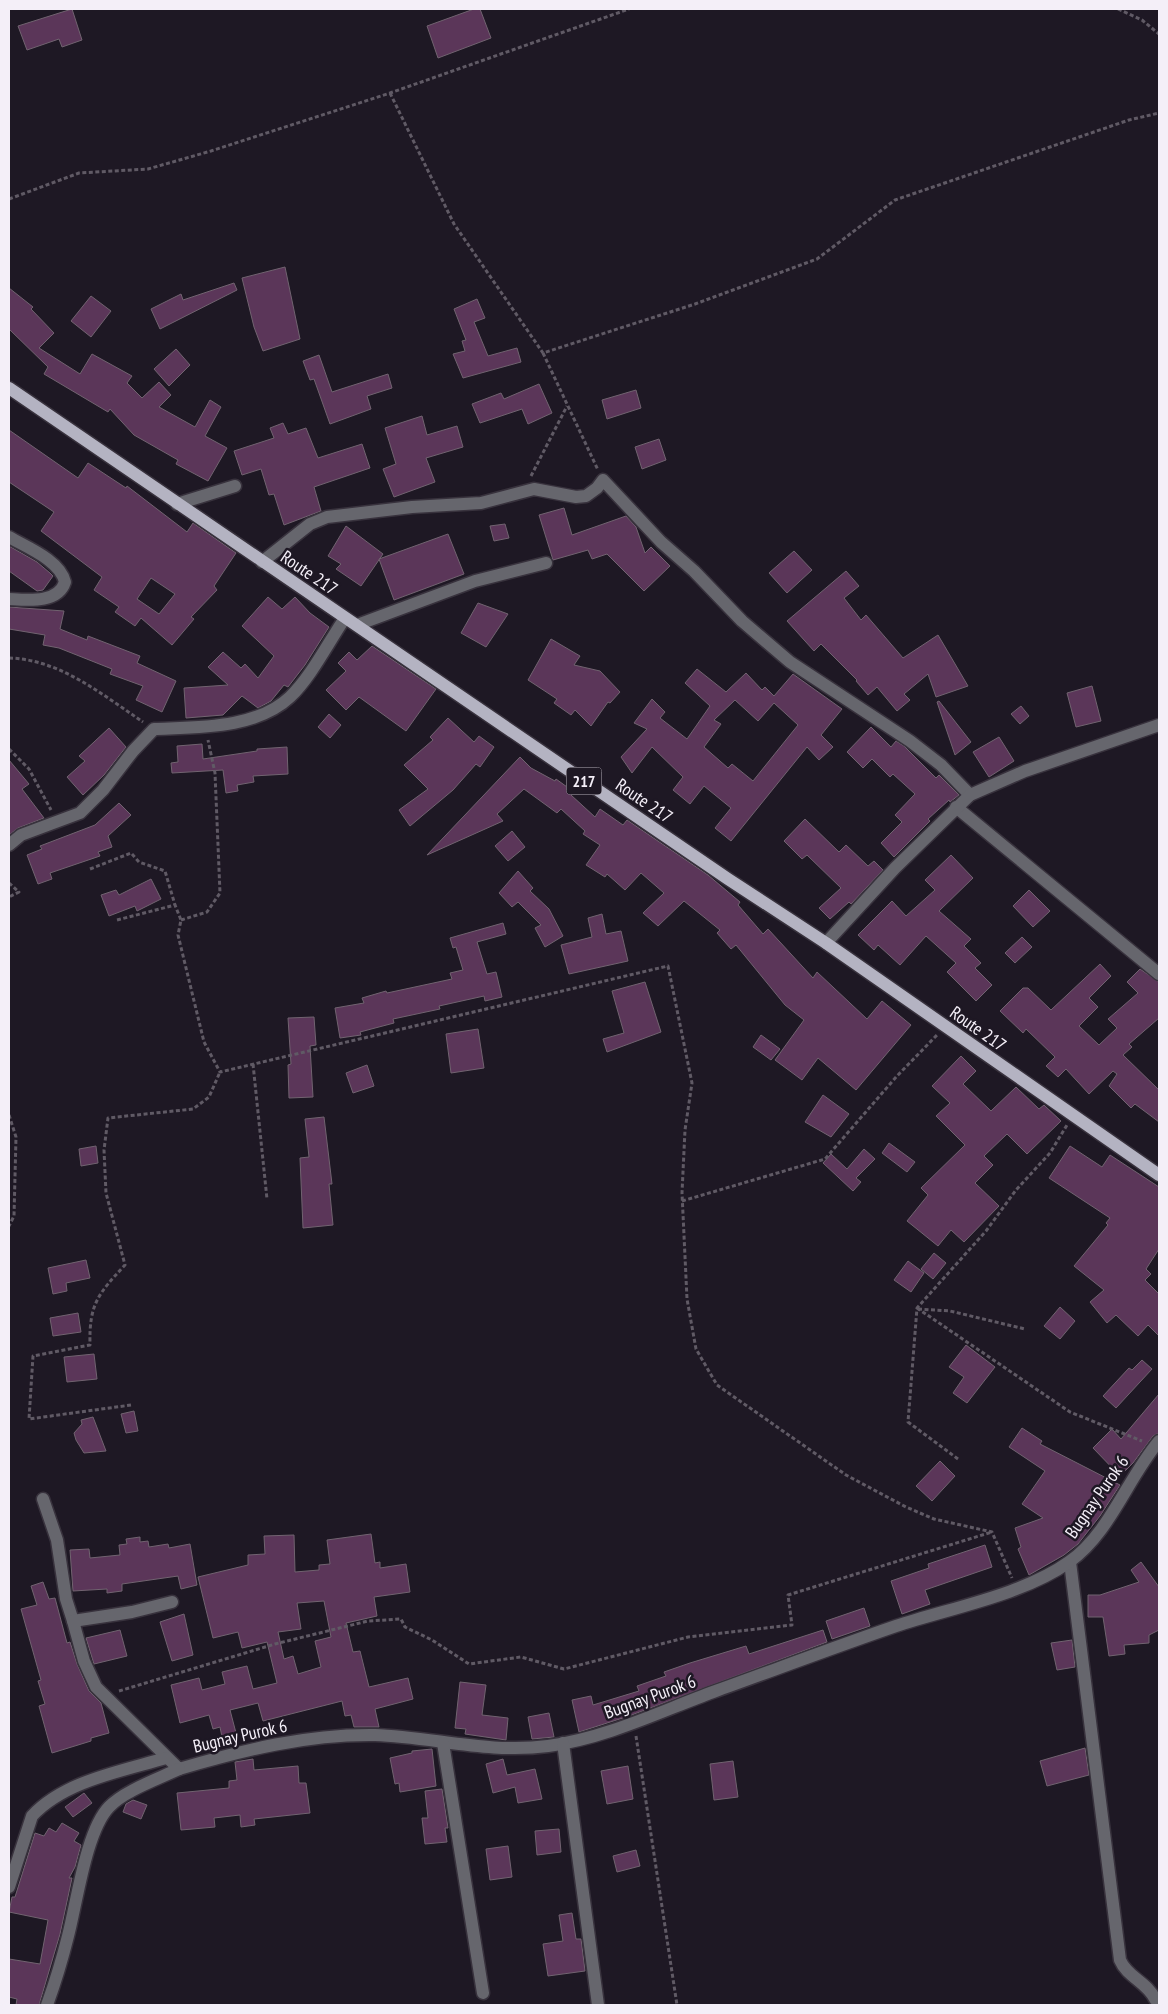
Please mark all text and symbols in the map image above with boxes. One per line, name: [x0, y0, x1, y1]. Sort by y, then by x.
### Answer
street label: Route 217: [276, 545, 342, 600]
road number: 217: [566, 768, 602, 794]
street label: Route 217: [611, 773, 677, 828]
street label: Route 217: [946, 1001, 1011, 1056]
street label: Bugnay Purok 6: [1060, 1451, 1134, 1543]
street label: Bugnay Purok 6: [601, 1669, 699, 1724]
street label: Bugnay Purok 6: [191, 1714, 289, 1757]

